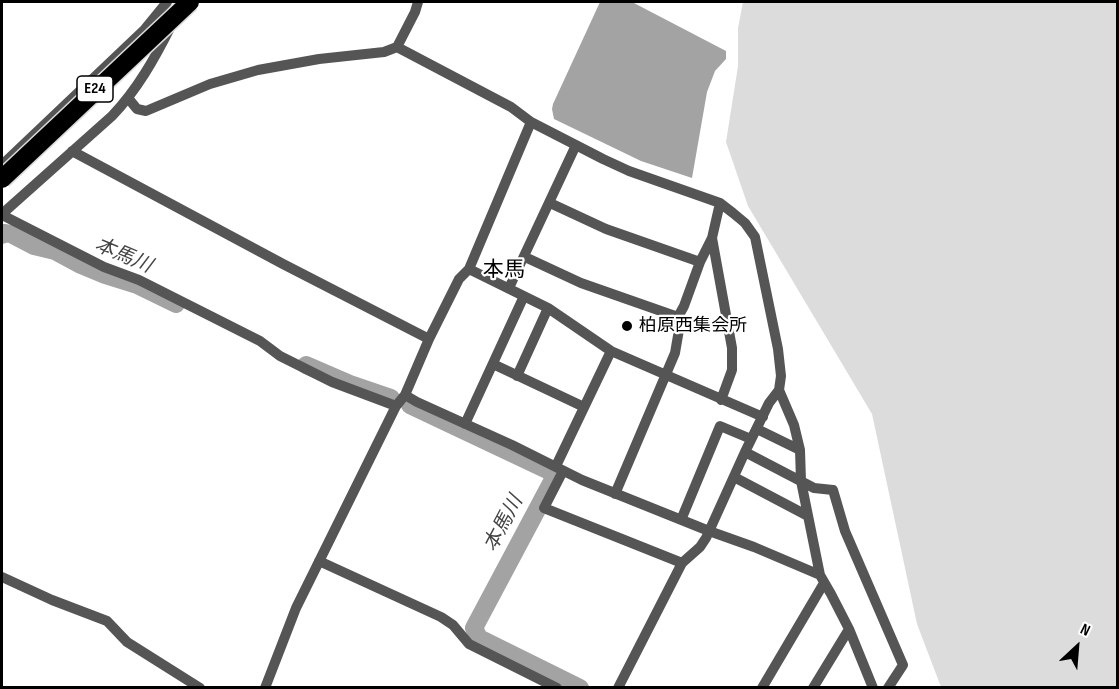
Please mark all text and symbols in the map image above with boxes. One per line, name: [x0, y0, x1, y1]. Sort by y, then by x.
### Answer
road number: E24: [77, 76, 113, 102]
water label: 本馬川: [91, 233, 155, 279]
district label: 本馬: [483, 258, 525, 284]
place label: 柏原西集会所: [639, 315, 747, 337]
marker: 柏原西集会所: [620, 319, 634, 333]
water label: 本馬川: [479, 492, 529, 556]
north arrow: [1047, 617, 1107, 677]
text: N: [1077, 620, 1093, 641]

